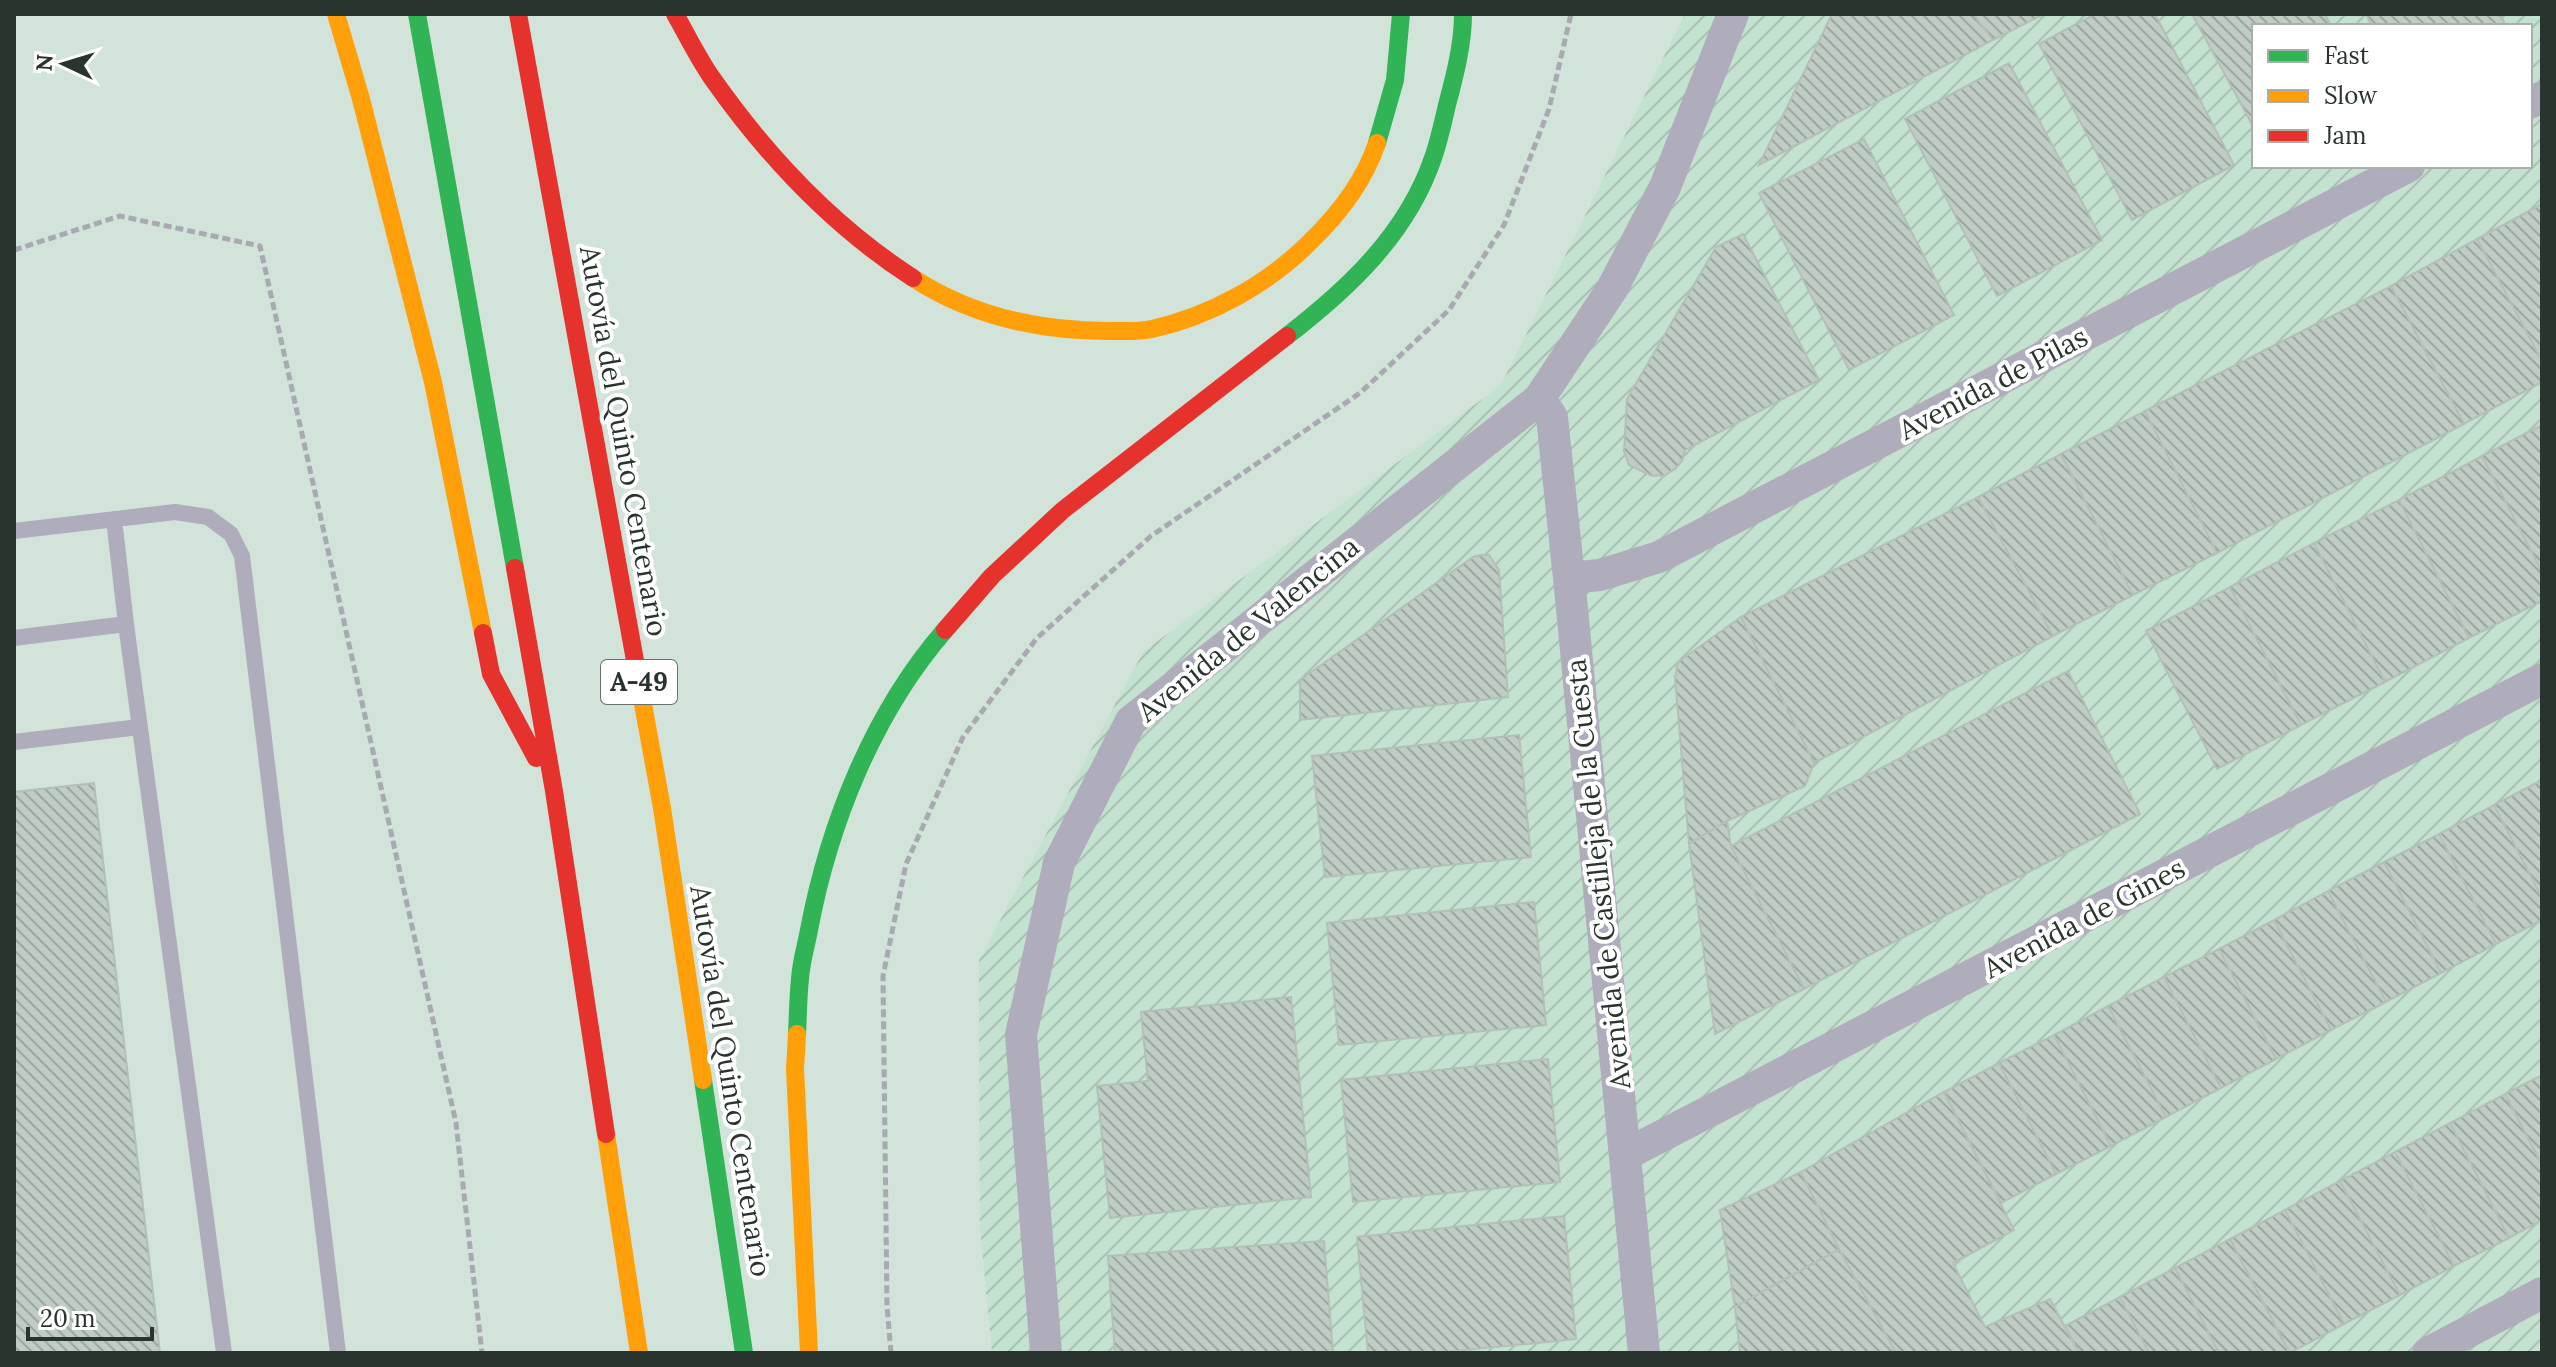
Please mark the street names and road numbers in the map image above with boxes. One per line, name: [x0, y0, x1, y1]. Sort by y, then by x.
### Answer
street label: Autovía del Quinto Centenario: [572, 242, 676, 639]
street label: Avenida de Pilas: [1892, 318, 2094, 448]
street label: Avenida de Valencina: [1129, 529, 1366, 730]
street label: Avenida de Castilleja de la Cuesta: [1557, 657, 1639, 1092]
road number: A-49: [601, 660, 677, 704]
street label: Avenida de Gines: [1976, 850, 2191, 987]
street label: Autovía del Quinto Centenario: [682, 882, 780, 1279]

